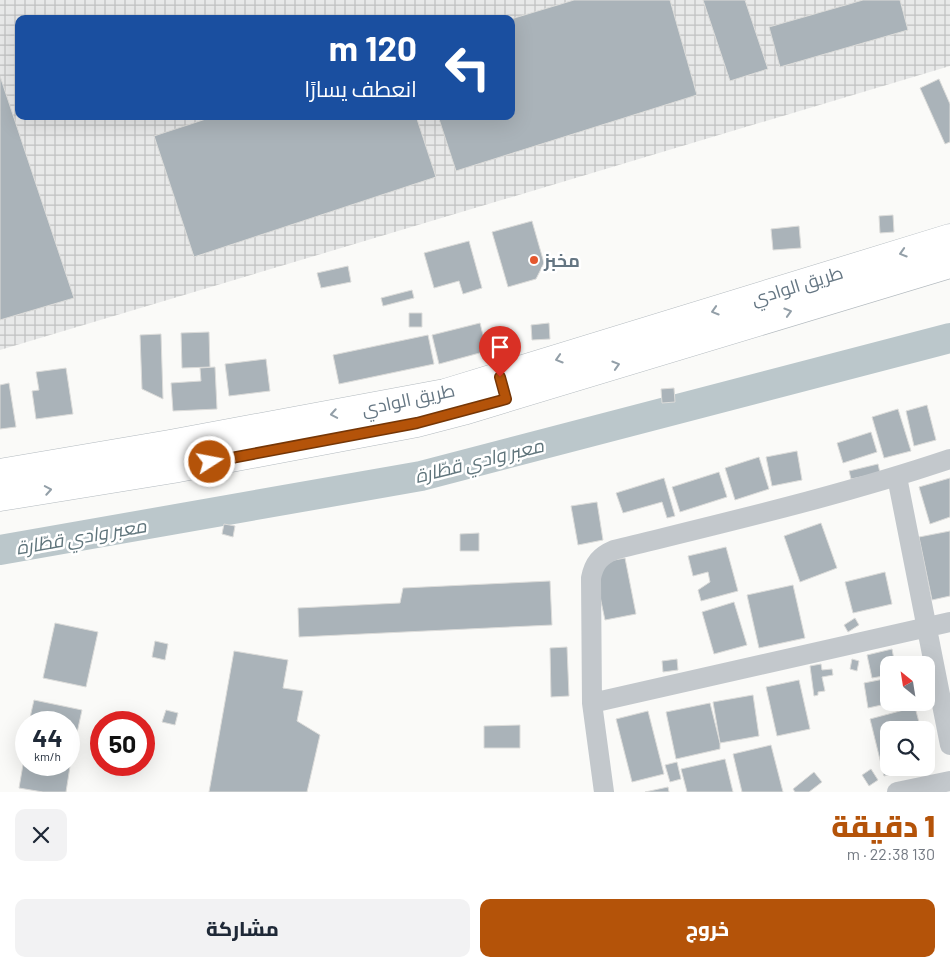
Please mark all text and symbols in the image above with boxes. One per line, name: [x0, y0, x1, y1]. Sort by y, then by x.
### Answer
text: 120 m: [329, 26, 417, 68]
icon: left: [435, 35, 500, 100]
text: انعطف يسارًا: [304, 75, 417, 101]
one-way arrow: [900, 247, 908, 257]
place label: مخبز: [543, 249, 580, 272]
marker: مخبز: [528, 254, 540, 266]
street label: طريق الوادي: [749, 261, 847, 313]
one-way arrow: [711, 305, 719, 315]
one-way arrow: [784, 308, 792, 318]
pin: [479, 326, 521, 377]
icon: arrive: [486, 333, 514, 361]
one-way arrow: [556, 353, 564, 363]
one-way arrow: [612, 361, 620, 371]
street label: طريق الوادي: [359, 378, 457, 424]
one-way arrow: [330, 409, 338, 419]
water label: معبر وادي قطّارة: [412, 433, 548, 492]
position arrow: [183, 435, 235, 487]
one-way arrow: [45, 485, 53, 496]
water label: معبر وادي قطّارة: [14, 513, 150, 564]
north arrow: [880, 656, 935, 711]
map controls: [880, 656, 935, 776]
speed limit sign: 50: [90, 711, 155, 776]
button: search: [880, 721, 935, 776]
text: 44: [32, 722, 63, 752]
text: km/h: [34, 749, 61, 763]
text: 1 دقيقة: [831, 807, 935, 843]
button: close: [15, 809, 67, 861]
text: 130 m · 22:38: [847, 844, 935, 863]
button: مشاركة: [15, 899, 470, 957]
button: خروج: [480, 899, 935, 957]

